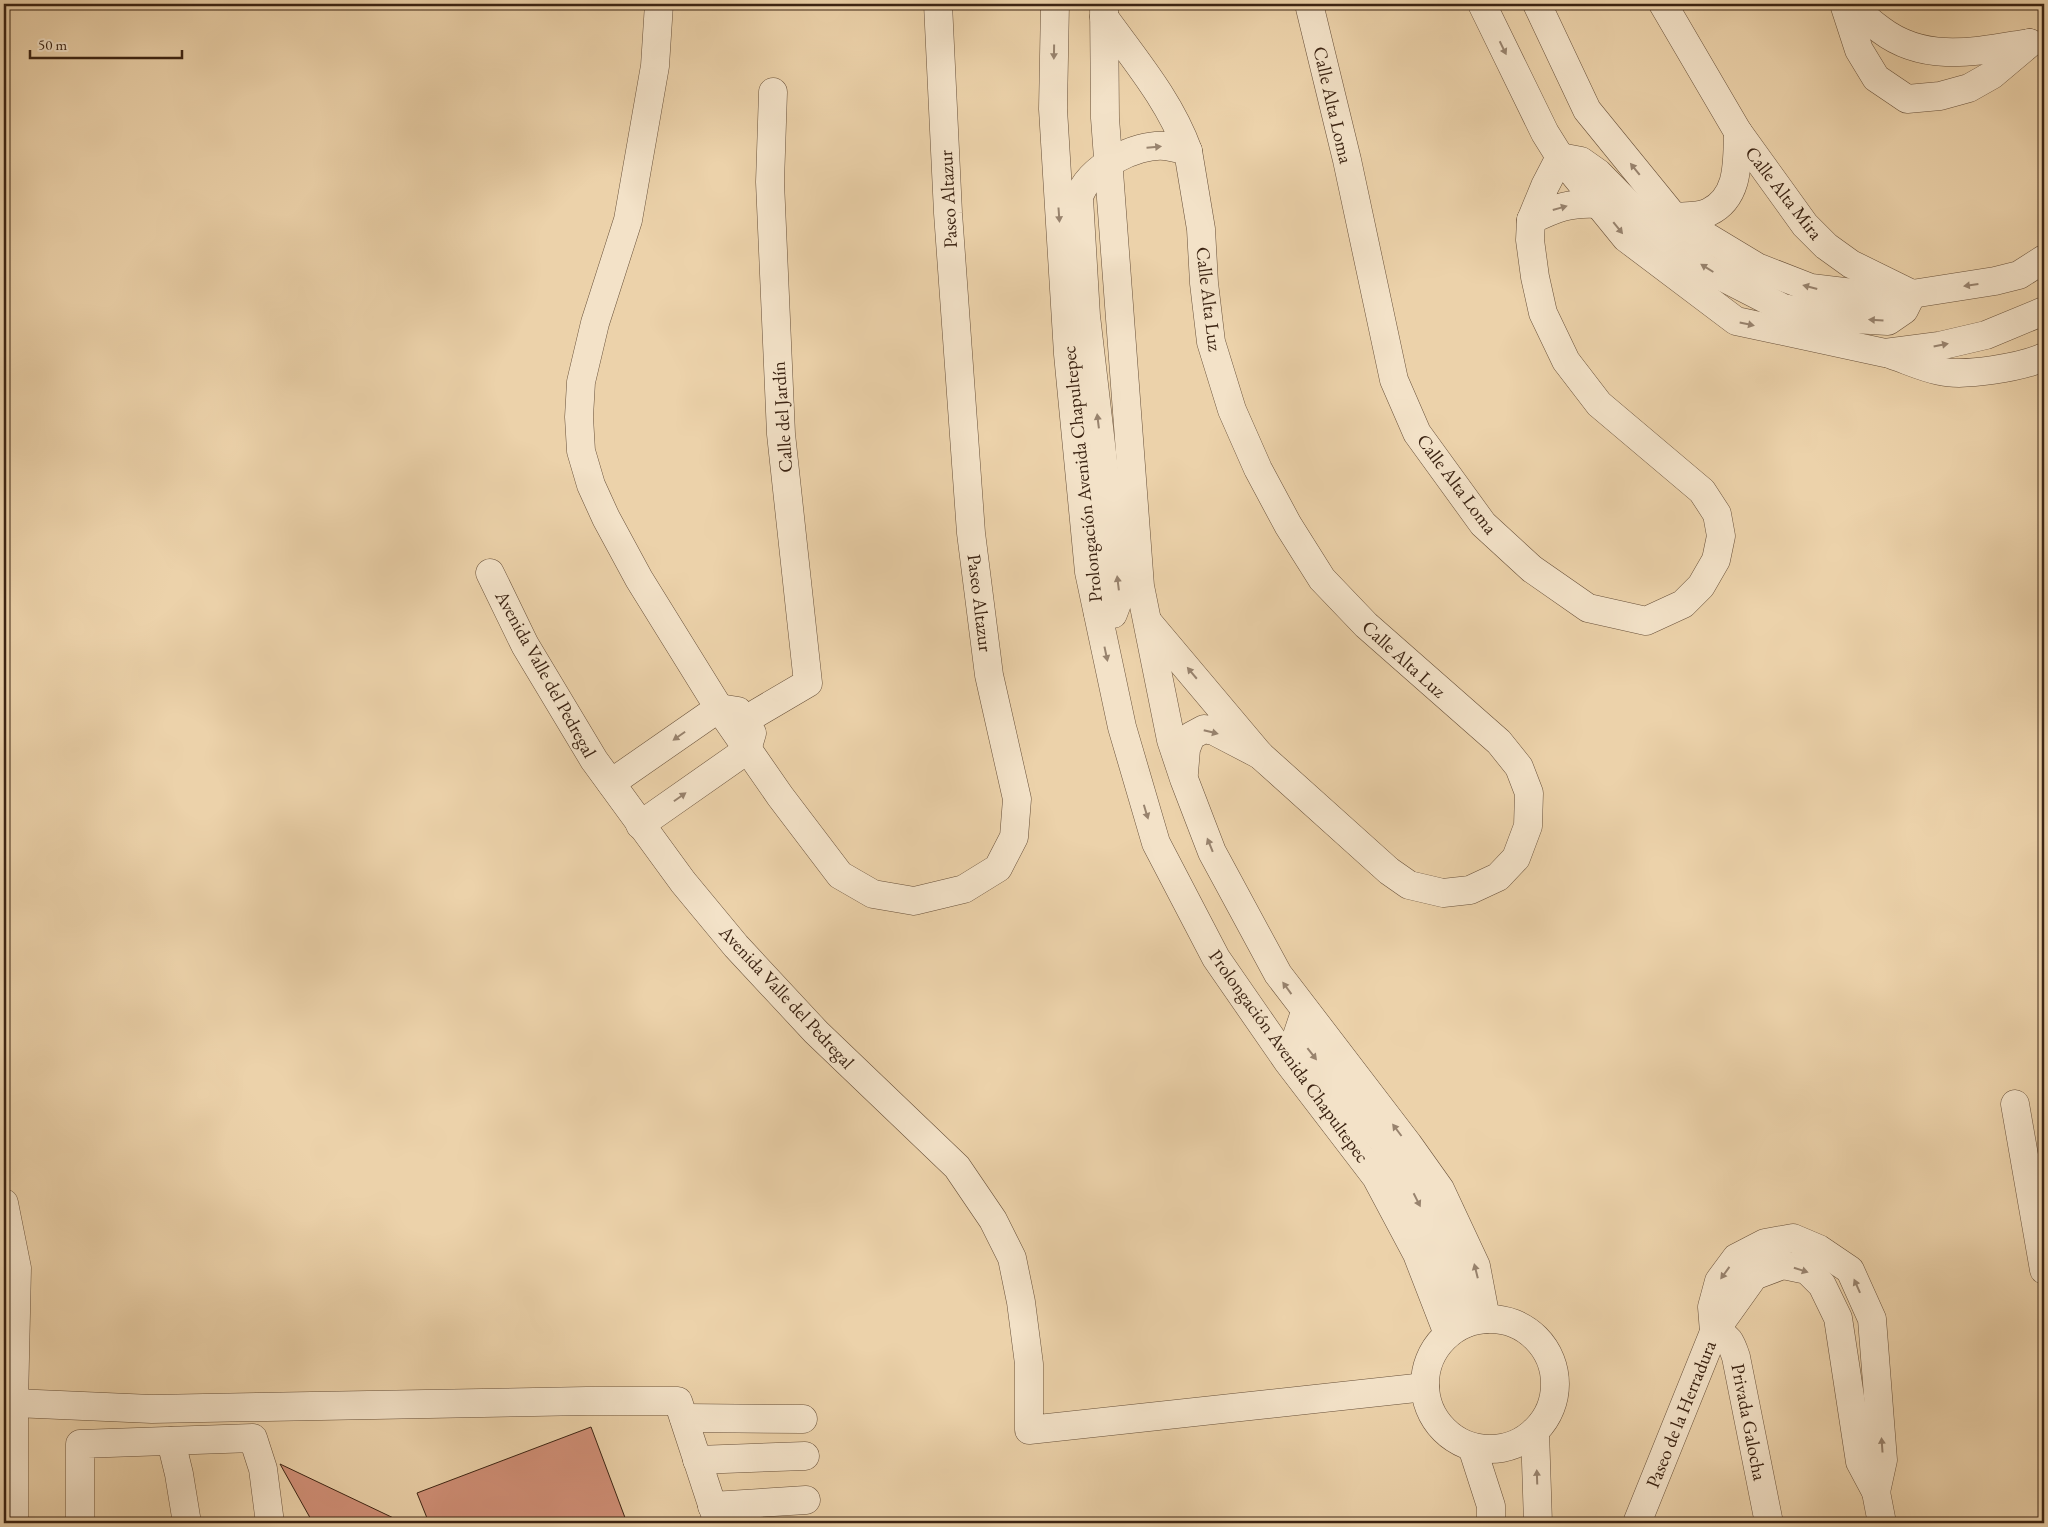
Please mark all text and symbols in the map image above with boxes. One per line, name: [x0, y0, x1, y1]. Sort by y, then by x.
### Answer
scale bar: [30, 28, 182, 60]
text: 50 m: [38, 35, 67, 54]
one-way arrow: [1499, 40, 1507, 55]
street label: Calle Alta Loma: [1307, 44, 1359, 166]
one-way arrow: [1050, 45, 1058, 61]
street label: Calle Alta Mira: [1740, 141, 1829, 245]
one-way arrow: [1146, 142, 1162, 150]
street label: Paseo Altazur: [933, 149, 963, 249]
one-way arrow: [1630, 163, 1641, 176]
one-way arrow: [1552, 203, 1567, 211]
one-way arrow: [1056, 207, 1064, 223]
one-way arrow: [1612, 221, 1623, 234]
street label: Calle Alta Luz: [1190, 245, 1228, 353]
one-way arrow: [1701, 263, 1714, 273]
one-way arrow: [1963, 281, 1979, 289]
one-way arrow: [1802, 283, 1818, 291]
one-way arrow: [1868, 316, 1884, 324]
one-way arrow: [1740, 320, 1756, 328]
one-way arrow: [1934, 341, 1949, 349]
street label: Prolongación Avenida Chapultepec: [1056, 344, 1108, 603]
street label: Calle del Jardín: [766, 361, 798, 473]
one-way arrow: [1094, 413, 1102, 429]
street label: Calle Alta Loma: [1411, 429, 1503, 540]
street label: Paseo Altazur: [962, 553, 998, 654]
one-way arrow: [1114, 574, 1122, 590]
street label: Avenida Valle del Pedregal: [489, 585, 603, 762]
street label: Calle Alta Luz: [1357, 615, 1452, 704]
one-way arrow: [1102, 647, 1110, 662]
one-way arrow: [1186, 667, 1197, 680]
one-way arrow: [1203, 728, 1219, 736]
one-way arrow: [672, 731, 686, 741]
one-way arrow: [673, 792, 687, 802]
one-way arrow: [1143, 804, 1151, 819]
one-way arrow: [1206, 837, 1214, 852]
street label: Avenida Valle del Pedregal: [713, 919, 860, 1074]
street label: Prolongación Avenida Chapultepec: [1203, 944, 1375, 1168]
one-way arrow: [1283, 981, 1293, 994]
one-way arrow: [1307, 1047, 1317, 1061]
one-way arrow: [1392, 1124, 1403, 1137]
one-way arrow: [1413, 1193, 1421, 1207]
one-way arrow: [1472, 1263, 1480, 1278]
one-way arrow: [1720, 1266, 1730, 1280]
one-way arrow: [1794, 1266, 1809, 1274]
one-way arrow: [1853, 1279, 1861, 1293]
street label: Paseo de la Herradura: [1640, 1336, 1722, 1492]
street label: Privada Galocha: [1725, 1361, 1773, 1483]
one-way arrow: [1878, 1436, 1886, 1452]
one-way arrow: [1532, 1469, 1540, 1485]

